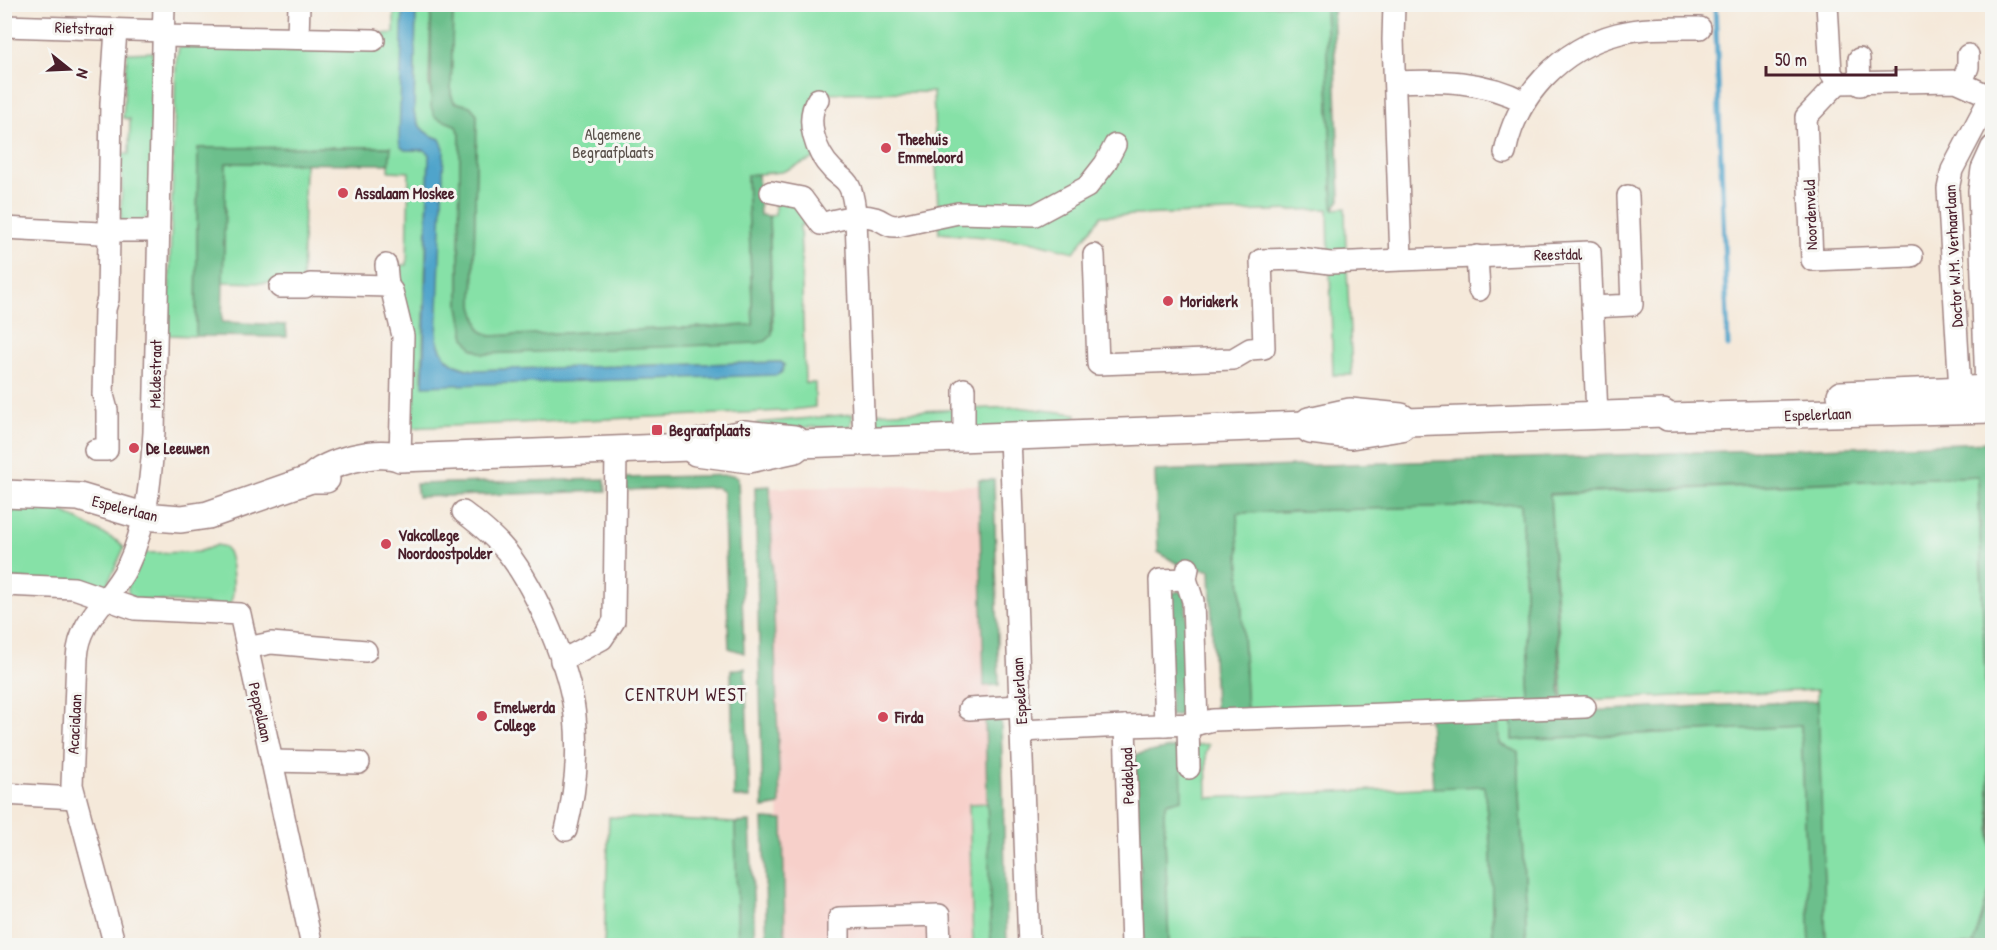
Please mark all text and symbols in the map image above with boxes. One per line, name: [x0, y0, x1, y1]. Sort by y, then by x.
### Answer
street label: Rietstraat: [54, 15, 114, 41]
north arrow: [39, 39, 99, 99]
scale bar: [1766, 39, 1896, 77]
text: 50 m: [1775, 47, 1807, 72]
text: N: [71, 66, 95, 82]
park label: Algemene Begraafplaats: [572, 123, 654, 163]
place label: Theehuis Emmeloord: [897, 128, 964, 168]
marker: Theehuis Emmeloord: [879, 141, 893, 155]
street label: Noordenveld: [1798, 179, 1822, 251]
place label: Assalaam Moskee: [355, 182, 455, 204]
street label: Doctor W.M. Verhaarlaan: [1938, 184, 1968, 328]
marker: Assalaam Moskee: [336, 186, 350, 200]
street label: Reestdal: [1534, 243, 1583, 265]
place label: Moriakerk: [1180, 290, 1238, 312]
marker: Moriakerk: [1161, 294, 1175, 308]
street label: Meldestraat: [143, 339, 167, 408]
street label: Espelerlaan: [1784, 402, 1852, 426]
place label: Begraafplaats: [669, 419, 751, 442]
marker: Begraafplaats: [650, 423, 664, 437]
place label: De Leeuwen: [146, 437, 210, 459]
marker: De Leeuwen: [127, 441, 141, 455]
street label: Espelerlaan: [90, 489, 160, 527]
place label: Vakcollege Noordoostpolder: [398, 524, 494, 565]
marker: Vakcollege Noordoostpolder: [379, 537, 393, 551]
street label: Espelerlaan: [1006, 657, 1032, 725]
street label: Peppellaan: [243, 680, 279, 744]
district label: CENTRUM WEST: [625, 682, 747, 707]
street label: Acacialaan: [61, 693, 87, 755]
place label: Emelwerda College: [494, 696, 556, 737]
place label: Firda: [894, 706, 924, 728]
marker: Emelwerda College: [475, 709, 489, 723]
marker: Firda: [876, 710, 890, 724]
street label: Peddelpad: [1115, 747, 1139, 805]

